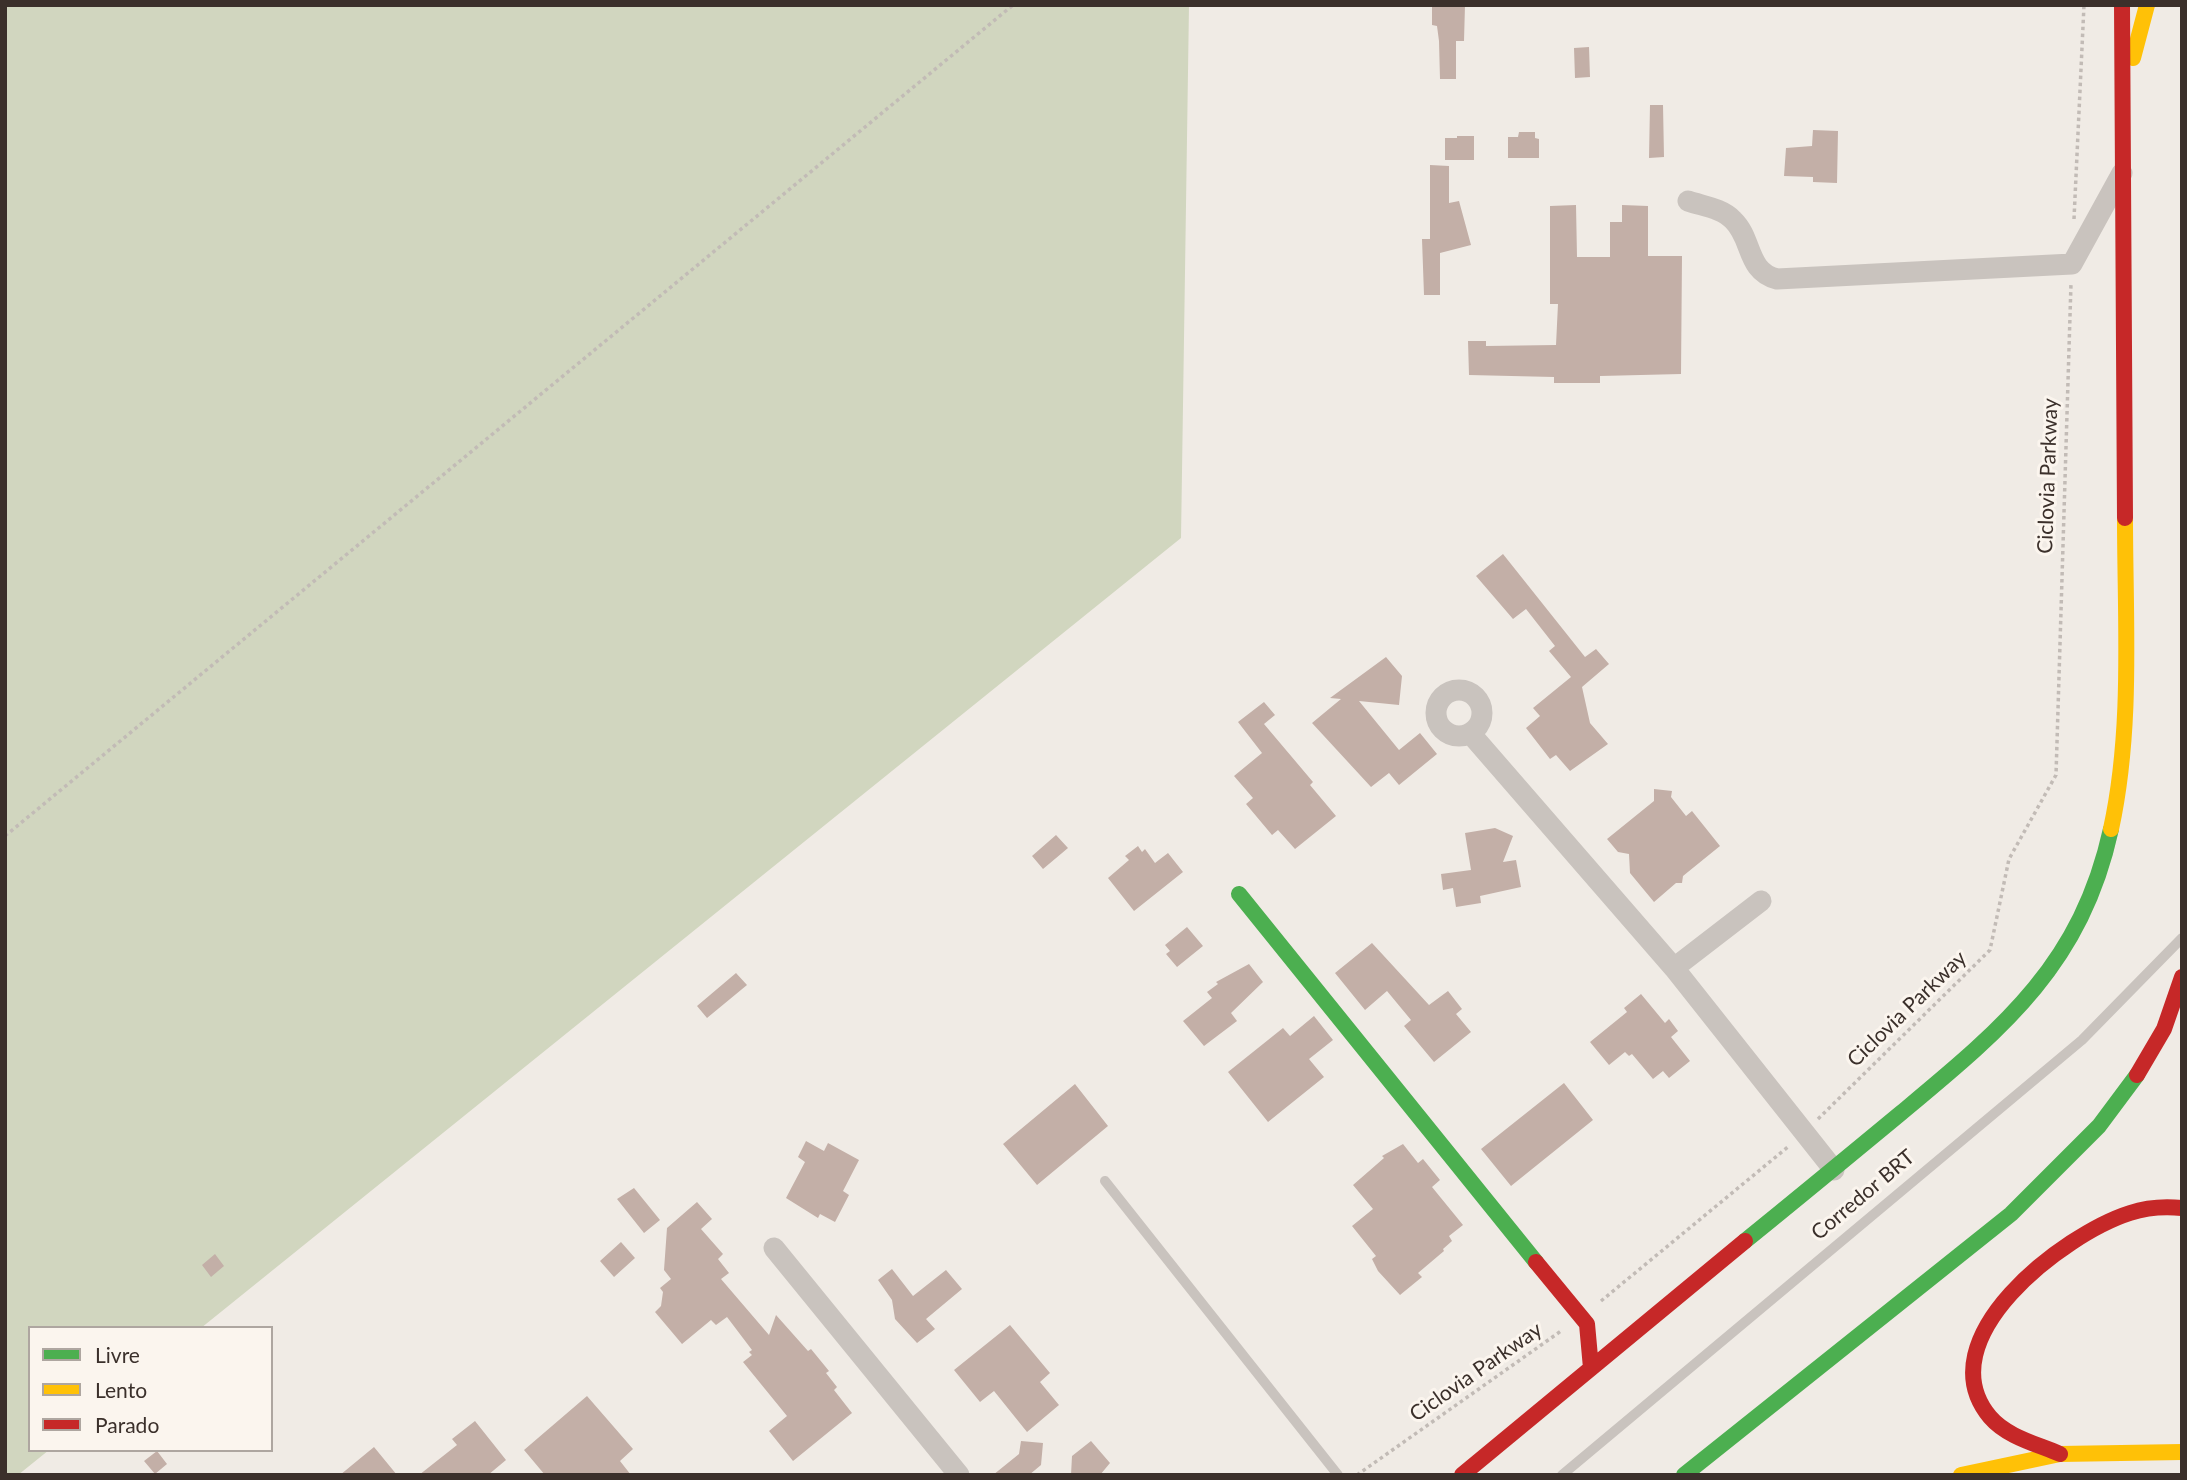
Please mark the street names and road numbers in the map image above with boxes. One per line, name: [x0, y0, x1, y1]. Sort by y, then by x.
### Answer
street label: Ciclovia Parkway: [2033, 398, 2063, 554]
street label: Ciclovia Parkway: [1842, 946, 1972, 1072]
street label: Corredor BRT: [1806, 1145, 1920, 1245]
street label: Ciclovia Parkway: [1405, 1317, 1547, 1427]

